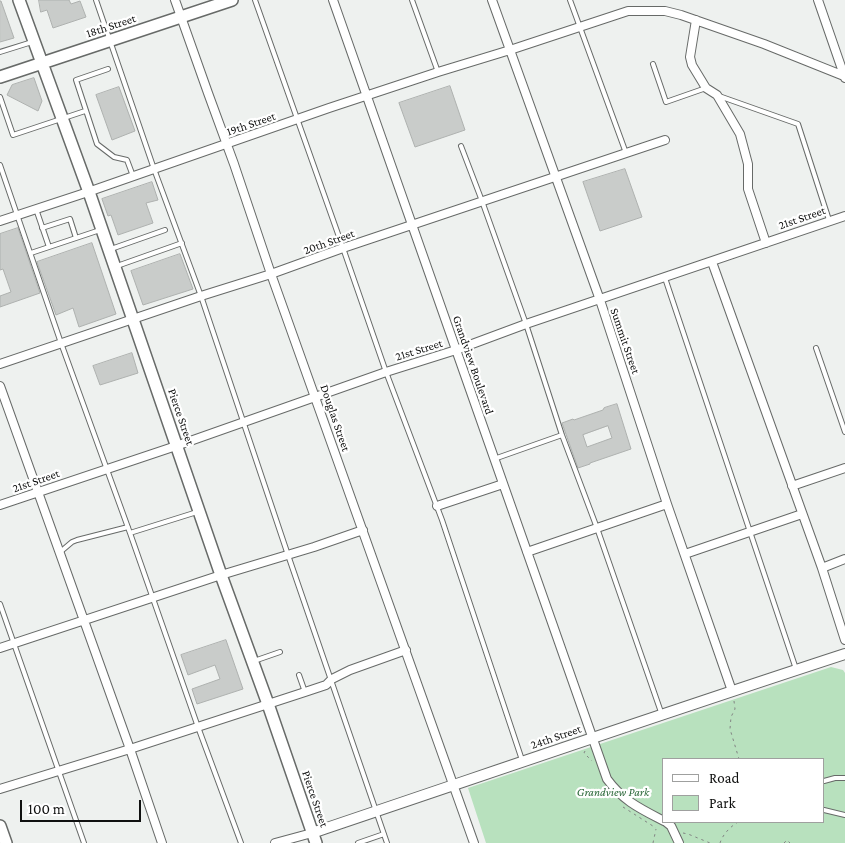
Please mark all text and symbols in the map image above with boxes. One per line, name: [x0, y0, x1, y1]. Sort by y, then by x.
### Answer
street label: 18th Street: [84, 11, 138, 41]
street label: 19th Street: [225, 109, 277, 139]
street label: 21st Street: [777, 203, 827, 233]
street label: 20th Street: [302, 226, 356, 258]
street label: Summit Street: [607, 306, 643, 376]
street label: Grandview Boulevard: [449, 314, 497, 416]
street label: 21st Street: [394, 336, 444, 364]
street label: Douglas Street: [317, 383, 353, 453]
street label: Pierce Street: [165, 387, 197, 447]
street label: 21st Street: [11, 466, 61, 496]
street label: 24th Street: [529, 722, 583, 752]
legend: [662, 758, 825, 823]
street label: Pierce Street: [299, 769, 331, 829]
text: Road: [709, 770, 739, 786]
park label: Grandview Park: [577, 785, 649, 799]
scale bar: [22, 790, 144, 822]
text: Park: [709, 795, 736, 811]
text: 100 m: [28, 801, 65, 817]

